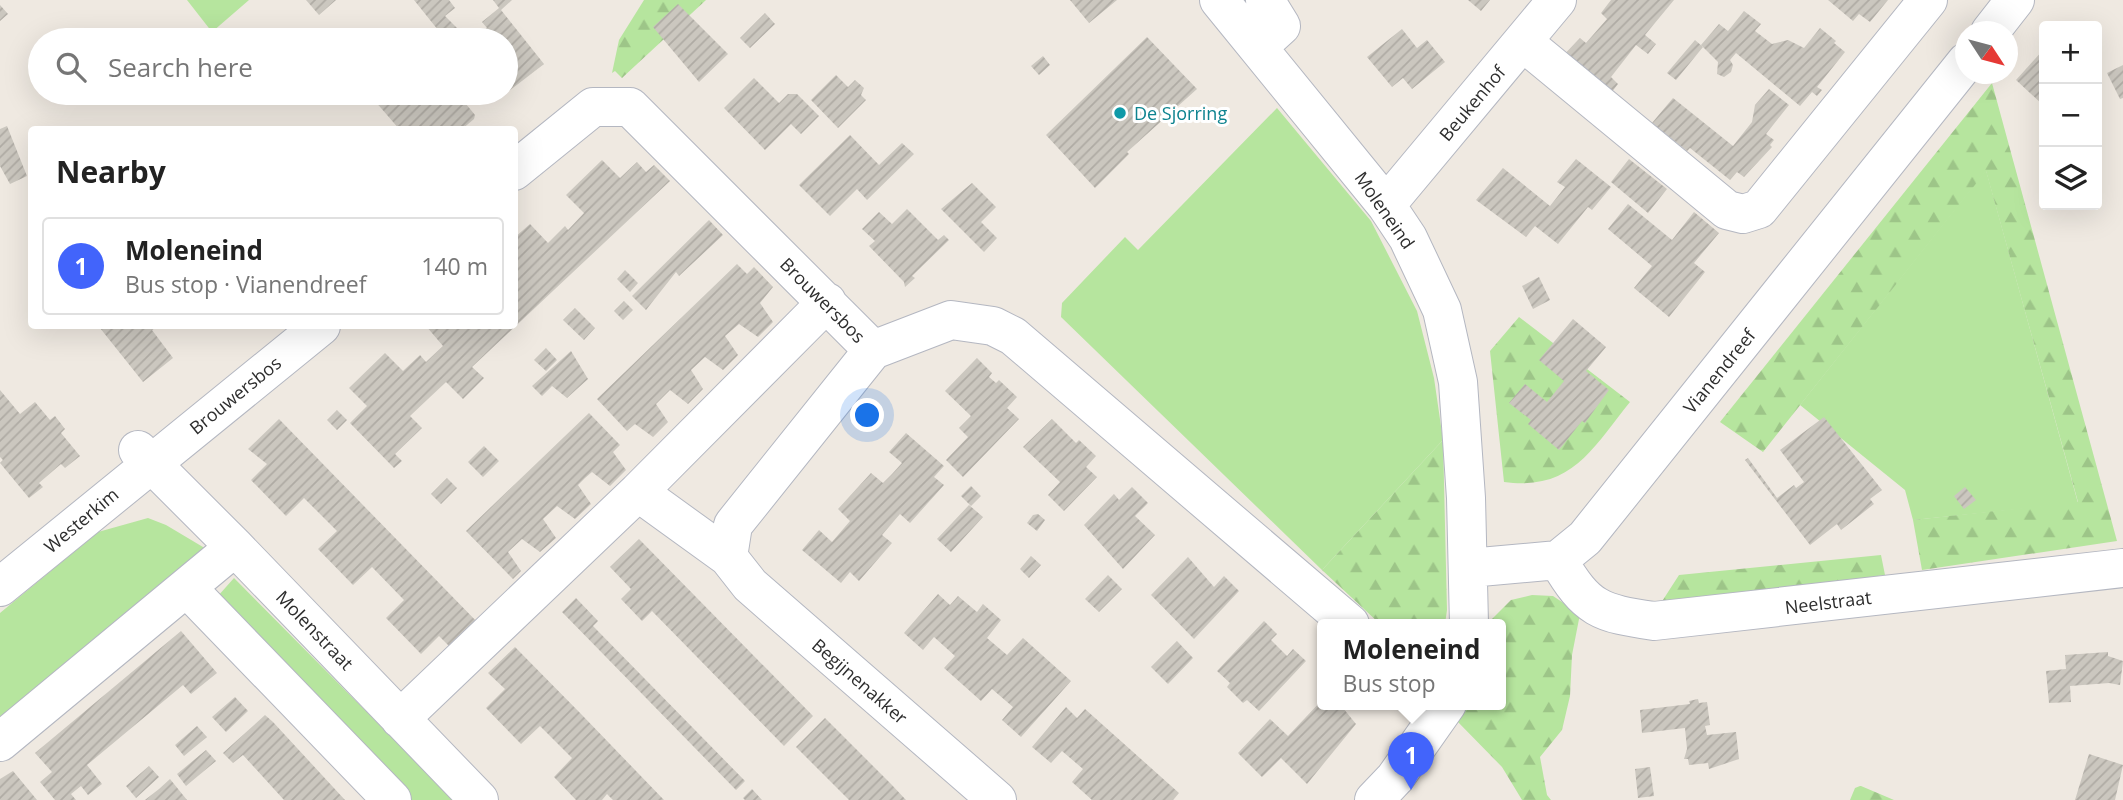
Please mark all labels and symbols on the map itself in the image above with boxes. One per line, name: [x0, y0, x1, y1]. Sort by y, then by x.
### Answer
north arrow: [1955, 21, 2018, 84]
street label: Beukenhof: [1433, 60, 1511, 146]
place label: De Sjorring: [1134, 101, 1227, 125]
marker: De Sjorring: [1112, 105, 1128, 121]
street label: Moleneind: [1350, 166, 1420, 254]
street label: Brouwersbos: [775, 252, 871, 348]
street label: Vianendreef: [1678, 323, 1761, 418]
street label: Brouwersbos: [184, 351, 286, 439]
your location: [850, 398, 884, 432]
street label: Westerkim: [39, 482, 123, 558]
street label: Molenstraat: [271, 585, 359, 675]
street label: Neelstraat: [1783, 585, 1873, 619]
street label: Begijnenakker: [807, 633, 913, 730]
pin: 1: [1388, 732, 1434, 790]

